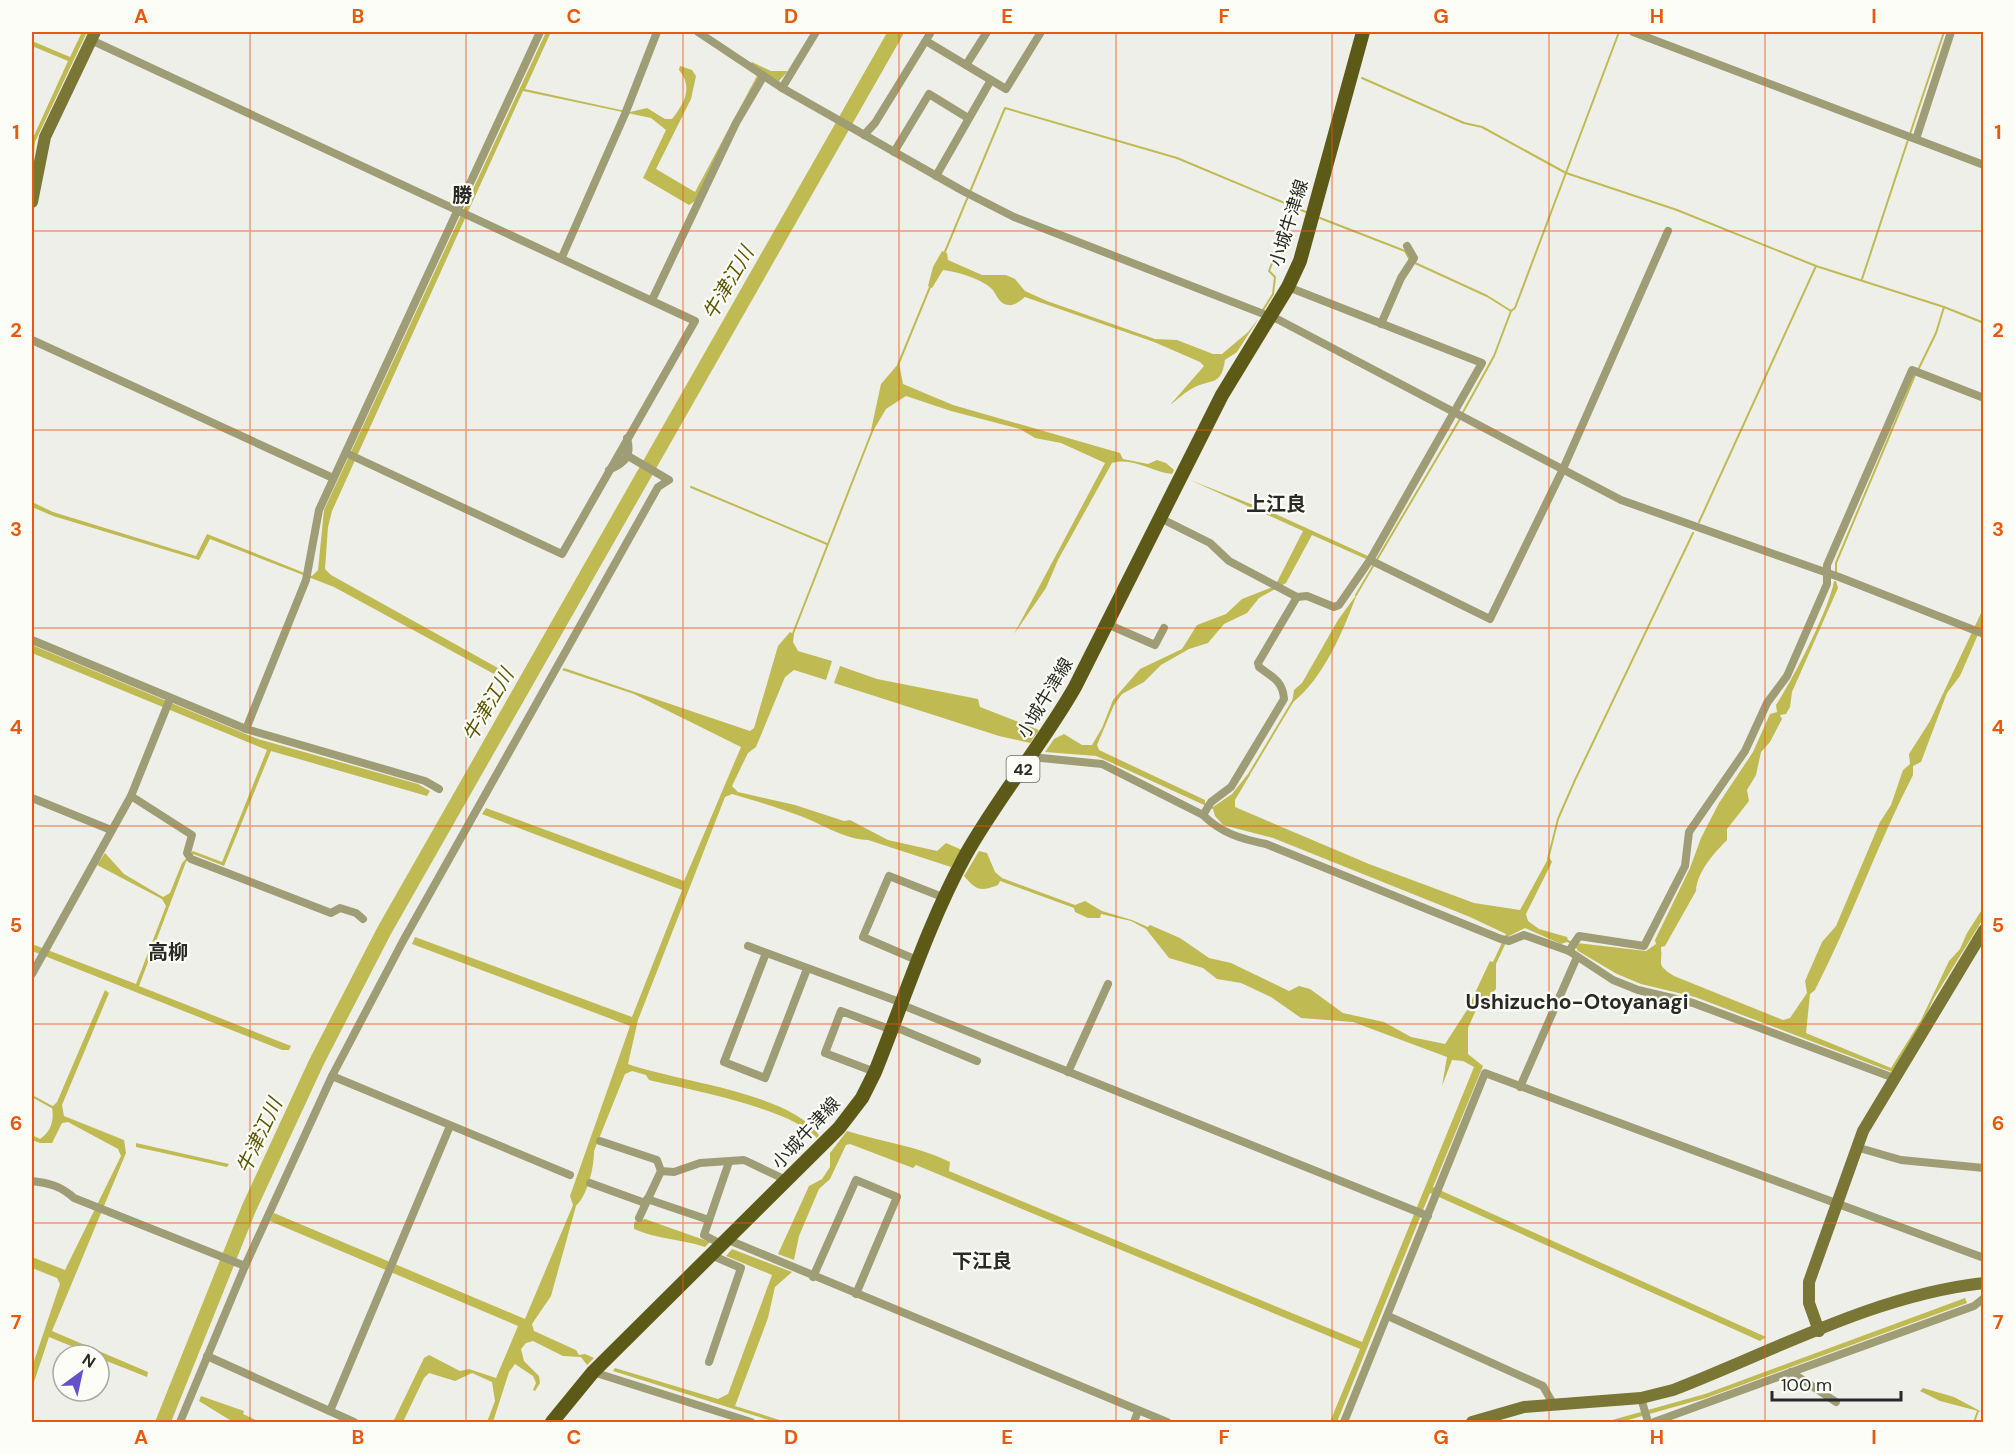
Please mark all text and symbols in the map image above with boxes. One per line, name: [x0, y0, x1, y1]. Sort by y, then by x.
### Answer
text: A: [134, 3, 148, 29]
text: B: [352, 3, 364, 29]
text: C: [567, 3, 581, 29]
text: D: [784, 3, 798, 29]
text: E: [1001, 3, 1013, 29]
text: F: [1218, 3, 1230, 29]
text: G: [1433, 3, 1449, 29]
text: H: [1650, 3, 1664, 29]
text: I: [1871, 3, 1877, 29]
text: 1: [12, 119, 20, 145]
text: 1: [1994, 119, 2002, 145]
street label: 小城牛津線: [1264, 176, 1314, 270]
district label: 勝: [452, 182, 473, 208]
water label: 牛津江川: [697, 240, 760, 324]
text: 2: [10, 317, 22, 343]
text: 2: [1992, 317, 2004, 343]
district label: 上江良: [1246, 491, 1306, 517]
text: 3: [10, 516, 22, 542]
text: 3: [1992, 516, 2004, 542]
street label: 小城牛津線: [1012, 653, 1078, 743]
water label: 牛津江川: [457, 662, 520, 746]
text: 4: [10, 714, 23, 740]
text: 4: [1992, 714, 2005, 740]
road number: 42: [1006, 756, 1040, 782]
text: 5: [10, 912, 22, 938]
text: 5: [1992, 912, 2004, 938]
district label: 高柳: [148, 939, 188, 965]
district label: Ushizucho-Otoyanagi: [1466, 988, 1688, 1016]
water label: 牛津江川: [230, 1092, 289, 1178]
street label: 小城牛津線: [767, 1092, 845, 1174]
text: 6: [10, 1110, 22, 1136]
text: 6: [1992, 1110, 2004, 1136]
district label: 下江良: [952, 1248, 1012, 1274]
text: 7: [11, 1309, 22, 1335]
text: 7: [1993, 1309, 2004, 1335]
north arrow: [51, 1343, 111, 1403]
text: N: [78, 1349, 100, 1373]
scale bar: [1772, 1364, 1901, 1402]
text: 100 m: [1781, 1373, 1832, 1397]
text: A: [134, 1424, 148, 1450]
text: B: [352, 1424, 364, 1450]
text: C: [567, 1424, 581, 1450]
text: D: [784, 1424, 798, 1450]
text: E: [1001, 1424, 1013, 1450]
text: F: [1218, 1424, 1230, 1450]
text: G: [1433, 1424, 1449, 1450]
text: H: [1650, 1424, 1664, 1450]
text: I: [1871, 1424, 1877, 1450]

